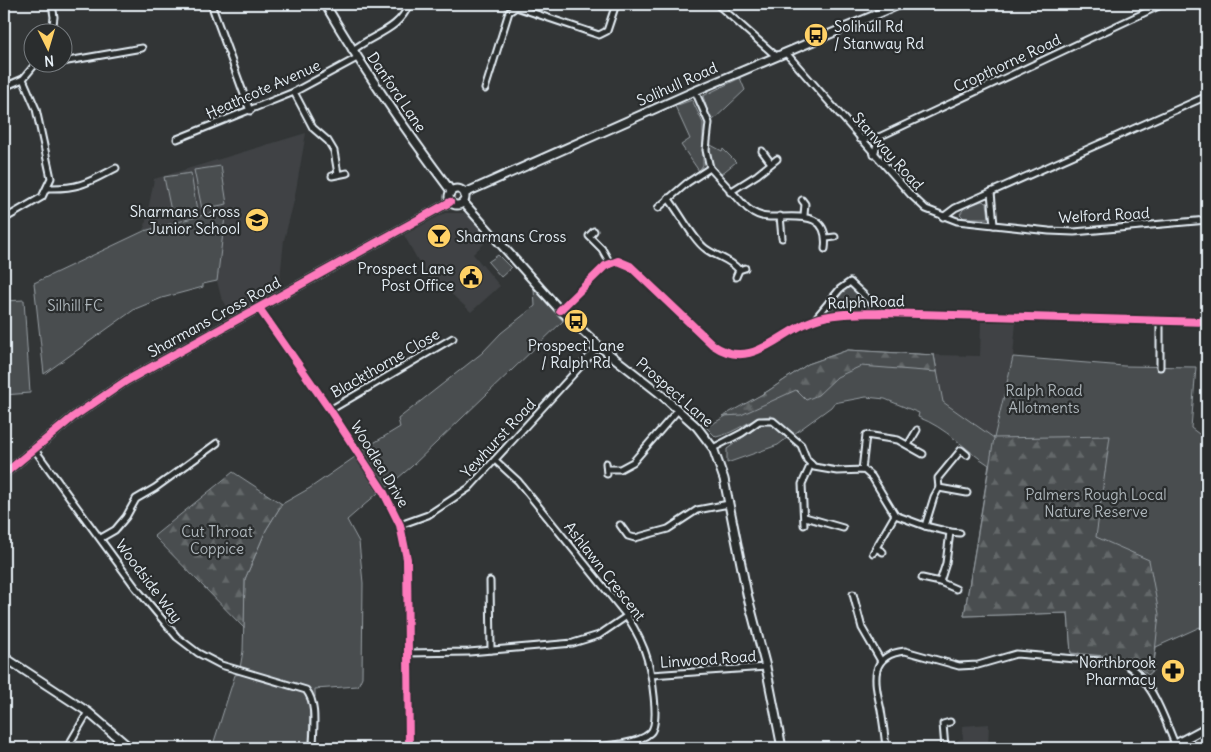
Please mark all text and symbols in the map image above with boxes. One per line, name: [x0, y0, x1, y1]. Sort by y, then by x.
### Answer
place label: Solihull Rd / Stanway Rd: [834, 17, 924, 53]
north arrow: [22, 22, 72, 72]
bus stop icon: Solihull Rd / Stanway Rd: [803, 22, 829, 48]
street label: Cropthorne Road: [950, 30, 1064, 96]
street label: Danford Lane: [363, 48, 431, 136]
text: N: [44, 52, 55, 70]
street label: Heathcote Avenue: [203, 55, 323, 123]
street label: Solihull Road: [634, 58, 720, 110]
street label: Stanway Road: [848, 108, 928, 194]
place label: Sharmans Cross Junior School: [130, 202, 240, 238]
street label: Welford Road: [1058, 203, 1150, 227]
school or university icon: Sharmans Cross Junior School: [244, 207, 270, 233]
bar icon: Sharmans Cross: [426, 223, 452, 249]
place label: Sharmans Cross: [456, 227, 567, 246]
place label: Prospect Lane Post Office: [357, 259, 454, 295]
public building icon: Prospect Lane Post Office: [458, 264, 484, 290]
street label: Sharmans Cross Road: [144, 272, 284, 361]
street label: Ralph Road: [827, 291, 905, 313]
park label: Silhill FC: [47, 296, 103, 315]
bus stop icon: Prospect Lane / Ralph Rd: [563, 308, 589, 334]
street label: Blackthorne Close: [327, 324, 443, 402]
place label: Prospect Lane / Ralph Rd: [528, 336, 624, 372]
street label: Prospect Lane: [632, 353, 718, 431]
park label: Ralph Road Allotments: [1005, 381, 1083, 417]
street label: Yewhurst Road: [457, 394, 540, 481]
street label: Woodlea Drive: [347, 417, 413, 511]
park label: Palmers Rough Local Nature Reserve: [1025, 485, 1167, 521]
street label: Ashlawn Crescent: [560, 518, 650, 624]
park label: Cut Throat Coppice: [181, 522, 253, 558]
street label: Woodside Way: [111, 536, 187, 626]
street label: Linwood Road: [659, 646, 757, 672]
place label: Northbrook Pharmacy: [1079, 653, 1156, 689]
pharmacy icon: Northbrook Pharmacy: [1160, 658, 1186, 684]

